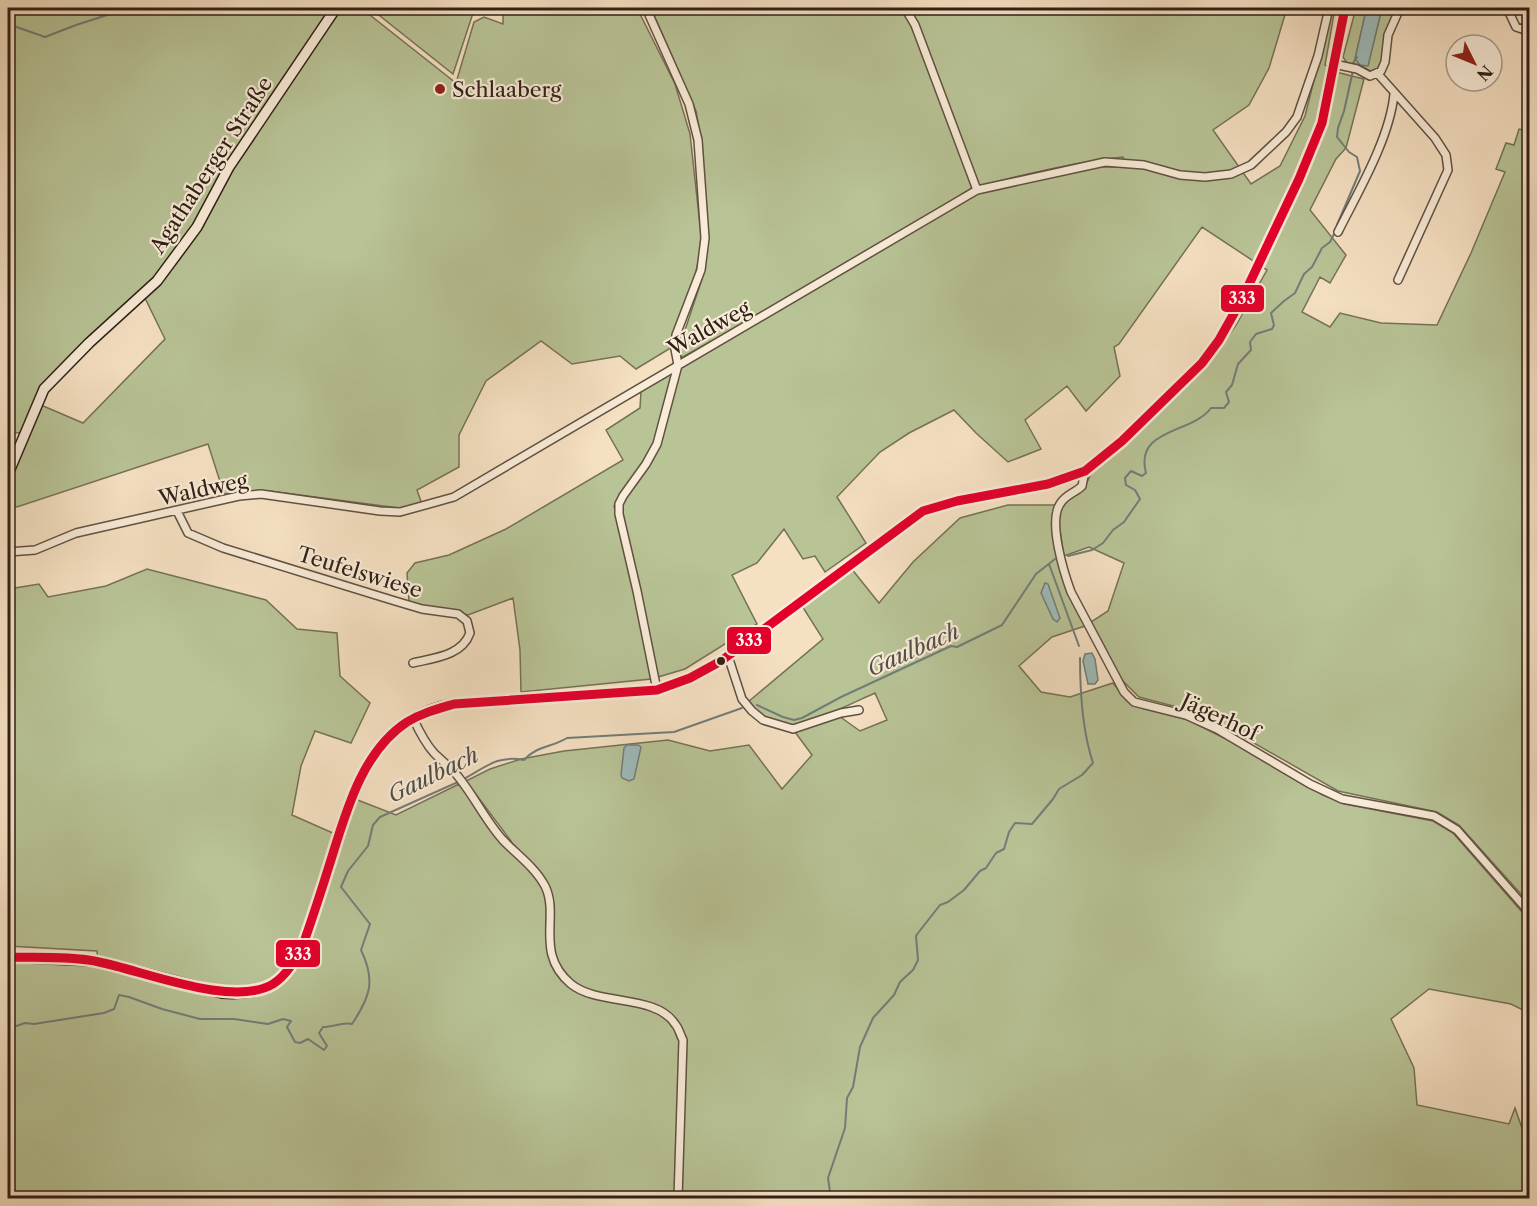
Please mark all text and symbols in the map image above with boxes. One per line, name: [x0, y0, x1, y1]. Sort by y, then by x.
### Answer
north arrow: [1444, 33, 1504, 93]
text: N: [1473, 61, 1497, 85]
street label: Agathaberger Straße: [144, 72, 277, 259]
place label: Schlaaberg: [452, 77, 562, 102]
marker: Schlaaberg: [433, 82, 447, 96]
line badge: 333: [1220, 284, 1265, 313]
text: 333: [1228, 288, 1256, 308]
street label: Waldweg: [662, 295, 756, 361]
street label: Waldweg: [155, 467, 251, 511]
street label: Teufelswiese: [295, 541, 425, 603]
water label: Gaulbach: [863, 618, 963, 682]
line badge: 333: [726, 626, 772, 655]
text: 333: [735, 630, 763, 650]
unlabelled marker: [715, 655, 727, 667]
street label: Jägerhof: [1174, 687, 1265, 747]
water label: Gaulbach: [383, 741, 483, 809]
line badge: 333: [275, 939, 321, 968]
text: 333: [284, 944, 312, 964]

